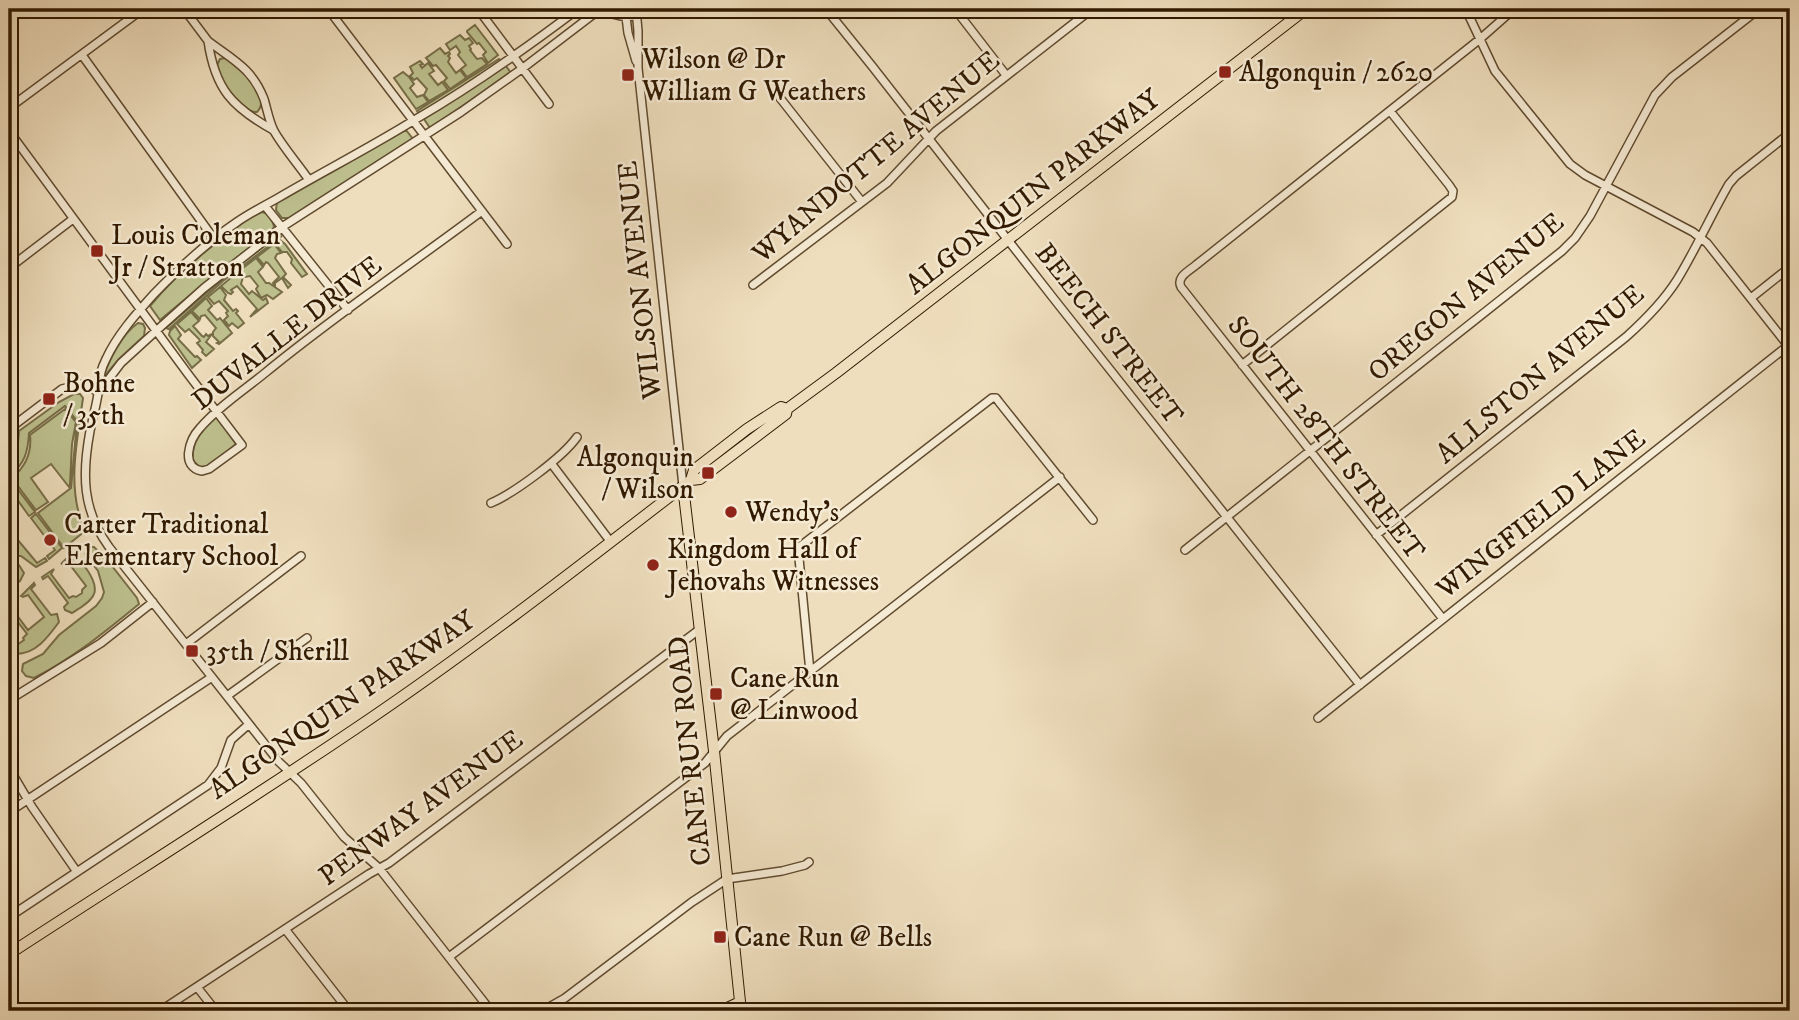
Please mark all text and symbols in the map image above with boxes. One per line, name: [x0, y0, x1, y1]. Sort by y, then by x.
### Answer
place label: Wilson @ Dr William G Weathers: [641, 42, 866, 109]
street label: WYANDOTTE AVENUE: [744, 43, 1007, 271]
place label: Algonquin / 2620: [1239, 55, 1433, 90]
marker: Algonquin / 2620: [1217, 64, 1233, 80]
marker: Wilson @ Dr William G Weathers: [620, 67, 636, 83]
street label: ALGONQUIN PARKWAY: [899, 81, 1168, 302]
street label: WILSON AVENUE: [610, 159, 670, 402]
street label: OREGON AVENUE: [1361, 205, 1571, 389]
place label: Louis Coleman Jr / Stratton: [108, 218, 281, 285]
street label: BEECH STREET: [1027, 236, 1191, 432]
marker: Louis Coleman Jr / Stratton: [89, 243, 105, 259]
street label: DUVALLE DRIVE: [185, 248, 389, 418]
street label: ALLSTON AVENUE: [1429, 277, 1651, 471]
street label: SOUTH 28TH STREET: [1220, 309, 1432, 567]
place label: Bohne / 35th: [63, 366, 135, 433]
marker: Bohne / 35th: [41, 391, 57, 407]
street label: WINGFIELD LANE: [1428, 421, 1653, 607]
place label: Algonquin / Wilson: [577, 440, 694, 507]
marker: Algonquin / Wilson: [700, 465, 716, 481]
place label: Wendy's: [744, 495, 839, 530]
marker: Wendy's: [723, 504, 739, 520]
place label: Carter Traditional Elementary School: [64, 507, 279, 574]
marker: Carter Traditional Elementary School: [42, 532, 58, 548]
place label: Kingdom Hall of Jehovahs Witnesses: [664, 532, 879, 599]
marker: Kingdom Hall of Jehovahs Witnesses: [645, 557, 661, 573]
street label: ALGONQUIN PARKWAY: [202, 603, 482, 807]
place label: 35th / Sherill: [206, 634, 350, 669]
street label: CANE RUN ROAD: [661, 634, 719, 868]
marker: 35th / Sherill: [184, 643, 200, 659]
place label: Cane Run @ Linwood: [730, 661, 858, 728]
marker: Cane Run @ Linwood: [708, 686, 724, 702]
street label: PENWAY AVENUE: [312, 722, 530, 894]
place label: Cane Run @ Bells: [734, 920, 932, 955]
marker: Cane Run @ Bells: [712, 929, 728, 945]

